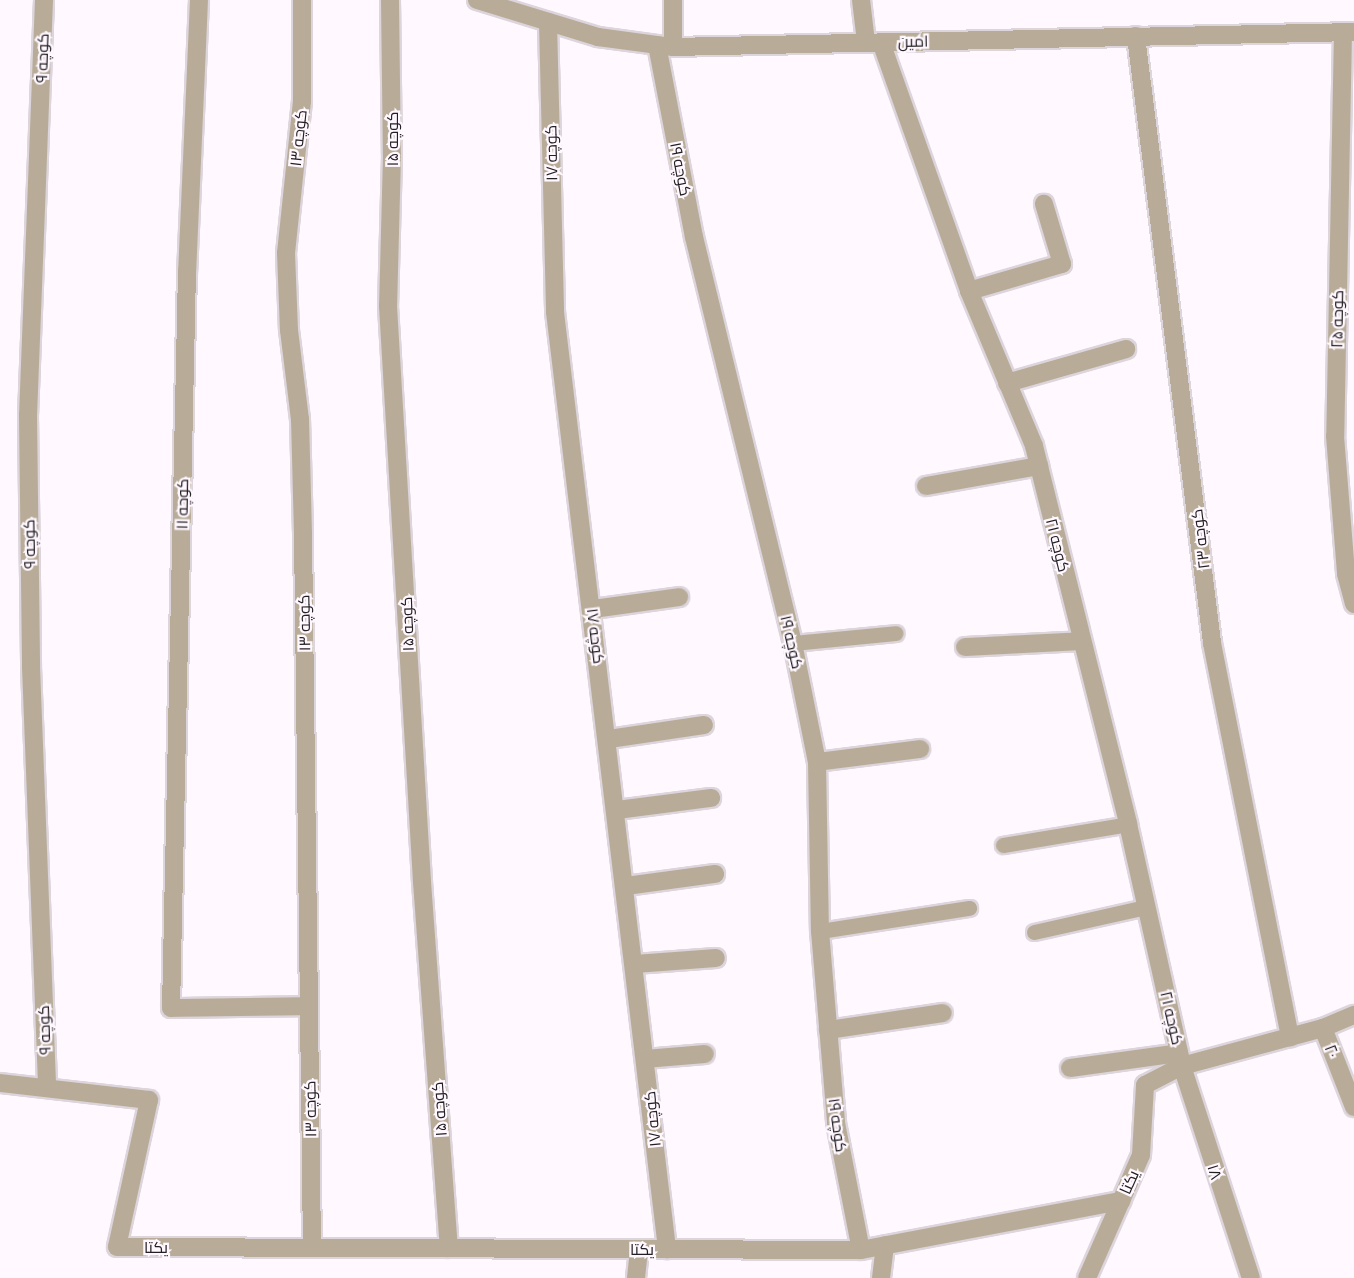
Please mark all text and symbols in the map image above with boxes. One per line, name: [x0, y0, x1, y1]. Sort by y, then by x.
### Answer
street label: امین: [898, 31, 928, 51]
street label: کوچه ۹: [32, 33, 52, 83]
street label: کوچه ۱۳: [285, 109, 311, 167]
street label: کوچه ۱۵: [382, 112, 402, 166]
street label: کوچه ۱۷: [541, 125, 561, 181]
street label: کوچه ۱۹: [666, 140, 696, 198]
street label: کوچه ۲۵: [1327, 290, 1347, 348]
street label: کوچه ۱۱: [172, 478, 192, 530]
street label: کوچه ۲۳: [1187, 508, 1213, 570]
street label: کوچه ۲۱: [1042, 516, 1074, 574]
street label: کوچه ۹: [19, 519, 39, 569]
street label: کوچه ۱۳: [294, 594, 314, 652]
street label: کوچه ۱۵: [396, 596, 418, 652]
street label: کوچه ۱۷: [583, 607, 609, 665]
street label: کوچه ۱۹: [777, 613, 807, 671]
street label: کوچه ۲۱: [1157, 989, 1187, 1047]
street label: کوچه ۹: [34, 1005, 54, 1055]
street label: ۲۰: [1321, 1042, 1343, 1060]
street label: کوچه ۱۳: [300, 1080, 320, 1138]
street label: کوچه ۱۵: [428, 1081, 450, 1137]
street label: کوچه ۱۷: [640, 1090, 664, 1148]
street label: کوچه ۱۹: [825, 1097, 851, 1153]
street label: ۱۸: [1204, 1162, 1226, 1182]
street label: یکتا: [1115, 1167, 1143, 1197]
street label: یکتا: [144, 1237, 168, 1257]
street label: یکتا: [630, 1239, 654, 1259]

